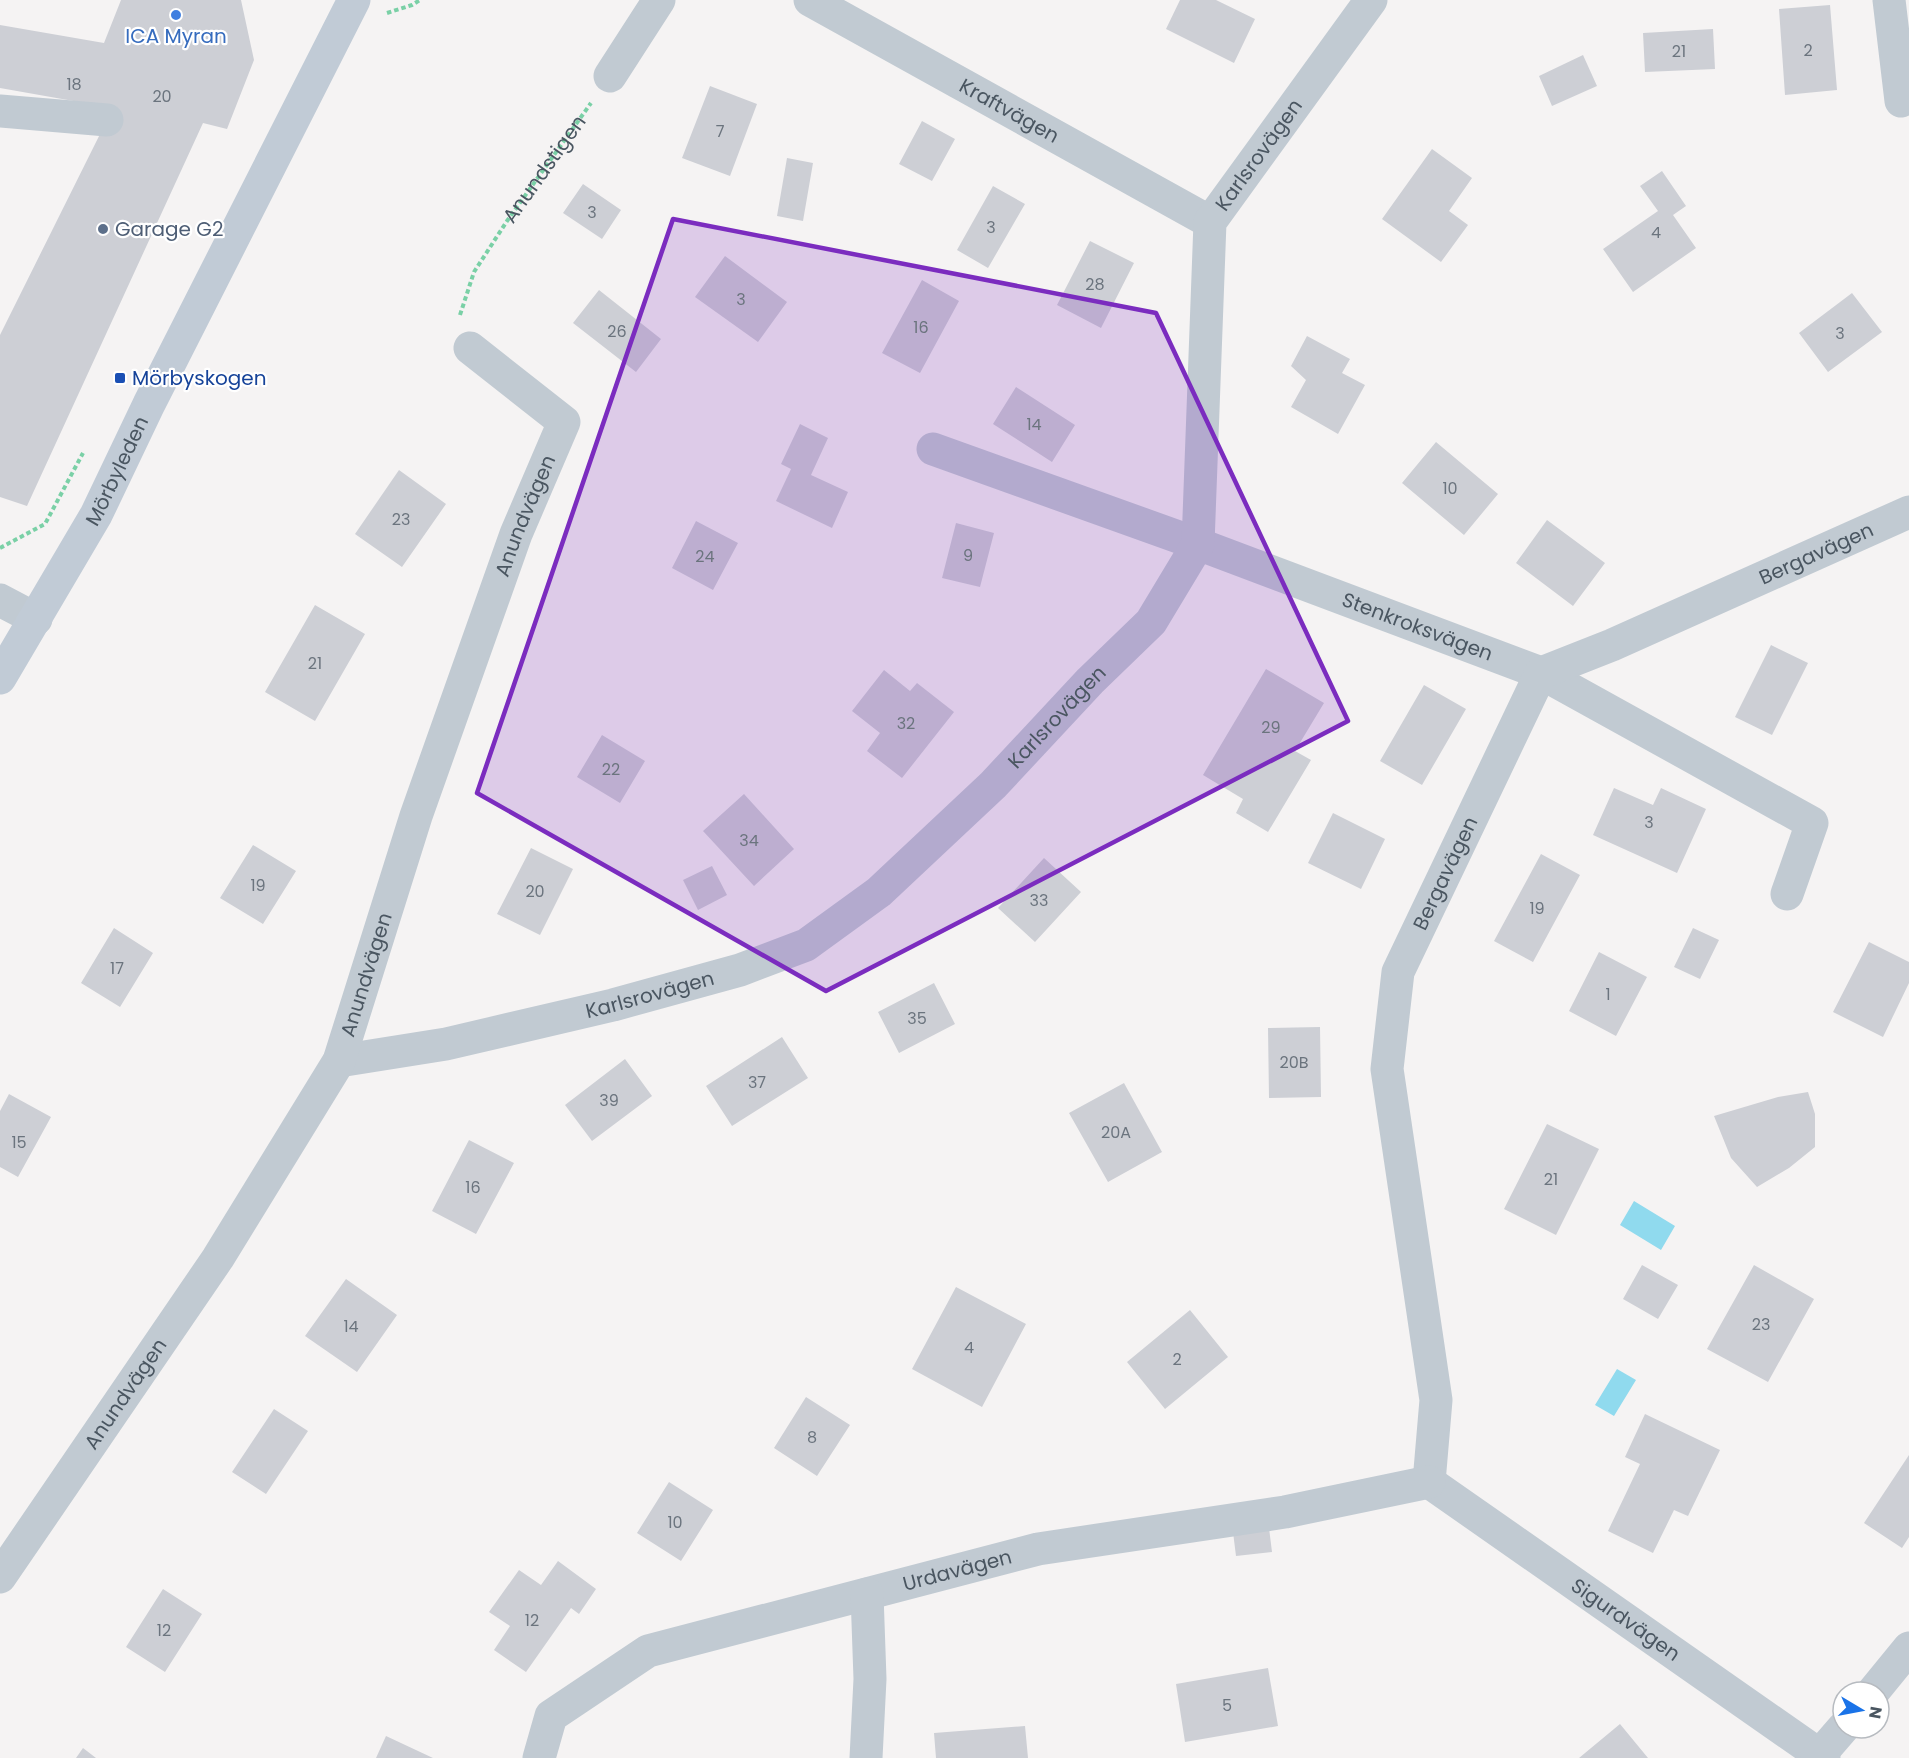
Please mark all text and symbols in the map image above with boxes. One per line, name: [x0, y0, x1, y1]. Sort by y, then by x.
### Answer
marker: ICA Myran: [169, 8, 183, 22]
place label: ICA Myran: [125, 22, 227, 50]
house number: 2: [1803, 39, 1813, 62]
house number: 21: [1672, 40, 1686, 63]
street label: Kraftvägen: [954, 72, 1064, 150]
house number: 18: [66, 73, 82, 96]
house number: 20: [152, 85, 172, 108]
street label: Karlsrovägen: [1209, 93, 1309, 217]
street label: Anundstigen: [496, 109, 592, 229]
house number: 7: [716, 120, 725, 143]
house number: 3: [587, 201, 597, 224]
place label: Garage G2: [115, 215, 223, 243]
house number: 3: [986, 216, 996, 239]
house number: 4: [1651, 221, 1661, 244]
marker: Garage G2: [96, 222, 110, 236]
house number: 28: [1085, 273, 1105, 296]
house number: 3: [736, 288, 746, 311]
house number: 16: [913, 316, 929, 339]
house number: 26: [607, 320, 627, 343]
house number: 3: [1835, 322, 1845, 345]
place label: Mörbyskogen: [132, 364, 267, 392]
marker: Mörbyskogen: [113, 371, 127, 385]
street label: Mörbyleden: [79, 411, 155, 531]
house number: 14: [1026, 413, 1042, 436]
street label: Anundvägen: [488, 450, 562, 580]
house number: 10: [1442, 477, 1458, 500]
house number: 23: [392, 508, 410, 531]
street label: Bergavägen: [1754, 516, 1878, 591]
house number: 9: [963, 544, 973, 567]
house number: 24: [695, 545, 715, 568]
street label: Stenkroksvägen: [1338, 585, 1497, 668]
house number: 21: [308, 652, 322, 675]
street label: Karlsrovägen: [1001, 659, 1112, 775]
house number: 32: [897, 712, 915, 735]
house number: 29: [1261, 716, 1281, 739]
house number: 22: [602, 758, 620, 781]
house number: 3: [1644, 811, 1654, 834]
street label: Bergavägen: [1406, 812, 1484, 935]
house number: 34: [739, 829, 759, 852]
house number: 19: [250, 874, 266, 897]
house number: 20: [525, 880, 545, 903]
house number: 33: [1030, 889, 1048, 912]
house number: 19: [1529, 897, 1545, 920]
street label: Anundvägen: [333, 909, 399, 1040]
house number: 17: [110, 957, 124, 980]
street label: Karlsrovägen: [583, 964, 717, 1025]
house number: 1: [1605, 983, 1611, 1006]
house number: 35: [907, 1007, 927, 1030]
house number: 20B: [1279, 1051, 1309, 1074]
house number: 37: [748, 1071, 766, 1094]
house number: 39: [599, 1089, 619, 1112]
house number: 20A: [1101, 1121, 1131, 1144]
house number: 15: [11, 1131, 27, 1154]
house number: 21: [1544, 1168, 1558, 1191]
house number: 16: [465, 1176, 481, 1199]
house number: 23: [1752, 1313, 1770, 1336]
house number: 14: [343, 1315, 359, 1338]
street label: Anundvägen: [77, 1333, 173, 1455]
house number: 4: [964, 1336, 974, 1359]
house number: 2: [1172, 1348, 1182, 1371]
house number: 8: [807, 1426, 817, 1449]
house number: 10: [667, 1511, 683, 1534]
street label: Urdavägen: [900, 1542, 1015, 1598]
street label: Sigurdvägen: [1565, 1571, 1686, 1667]
house number: 12: [525, 1609, 539, 1632]
house number: 12: [157, 1619, 171, 1642]
north arrow: [1831, 1680, 1891, 1740]
house number: 5: [1222, 1694, 1232, 1717]
text: N: [1863, 1705, 1888, 1720]

